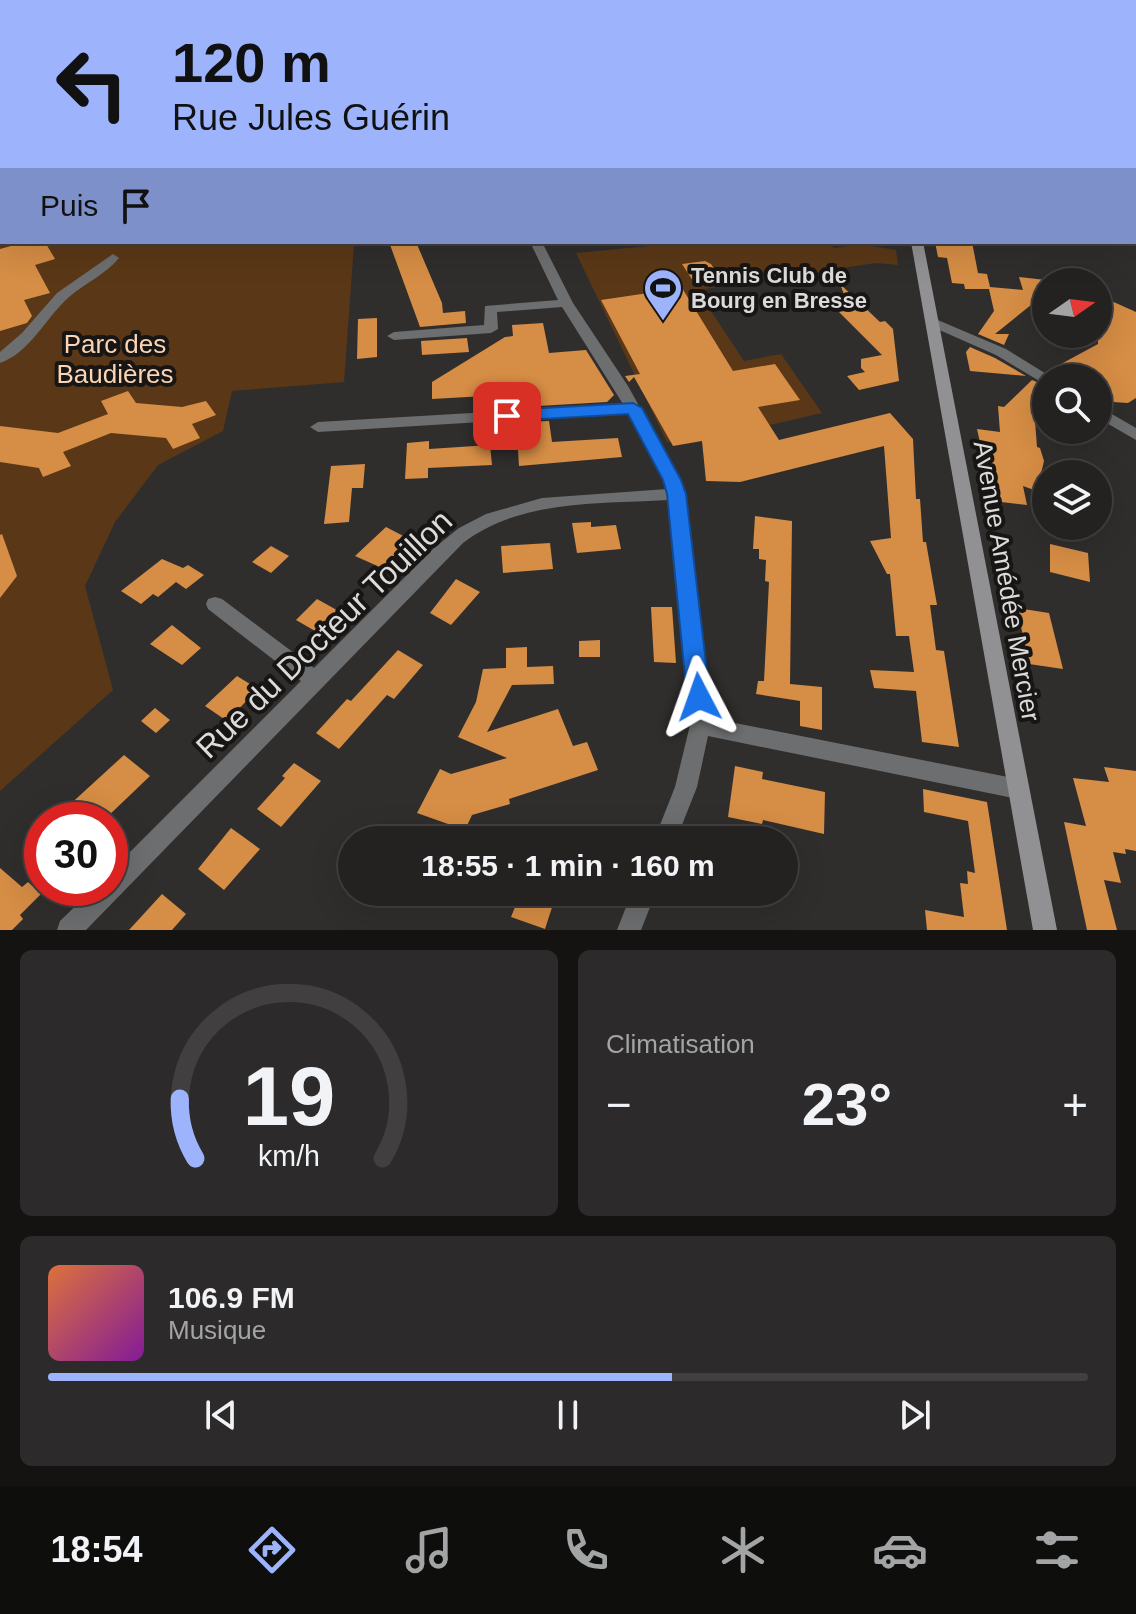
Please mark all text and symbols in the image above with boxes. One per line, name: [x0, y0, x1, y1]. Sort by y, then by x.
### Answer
text: 120 m: [172, 31, 331, 94]
icon: left: [40, 32, 144, 136]
text: Rue Jules Guérin: [172, 97, 450, 138]
icon: arrive: [114, 184, 158, 228]
text: Puis: [40, 189, 98, 222]
place label: Tennis Club de Bourg en Bresse: [691, 263, 867, 313]
sports icon: Tennis Club de Bourg en Bresse: [642, 267, 684, 322]
north arrow: [1032, 268, 1112, 348]
map controls: [1032, 268, 1112, 540]
park label: Parc des Baudières: [56, 329, 174, 389]
button: search: [1032, 364, 1112, 444]
pin: [473, 382, 541, 450]
icon: arrive: [485, 394, 529, 438]
street label: Avenue Amédée Mercier: [968, 438, 1047, 724]
button: layers: [1032, 460, 1112, 540]
street label: Rue du Docteur Touillon: [189, 503, 459, 765]
position arrow: [657, 655, 741, 739]
speed limit sign: 30: [24, 802, 128, 906]
text: 18:55 · 1 min · 160 m: [421, 849, 715, 882]
text: Climatisation: [606, 1029, 755, 1059]
text: 19: [243, 1050, 335, 1143]
text: 23°: [802, 1071, 892, 1138]
text: −: [606, 1080, 632, 1129]
text: +: [1062, 1080, 1088, 1129]
text: km/h: [258, 1140, 320, 1172]
text: 106.9 FM: [168, 1281, 295, 1314]
text: Musique: [168, 1315, 266, 1345]
icon: previous: [199, 1393, 243, 1437]
icon: pause: [546, 1393, 590, 1437]
icon: next: [893, 1393, 937, 1437]
icon: directions: [244, 1522, 300, 1578]
icon: music: [401, 1522, 457, 1578]
icon: phone: [558, 1522, 614, 1578]
icon: climate: [715, 1522, 771, 1578]
icon: car: [872, 1522, 928, 1578]
icon: filters: [1029, 1522, 1085, 1578]
text: 18:54: [51, 1529, 143, 1570]

